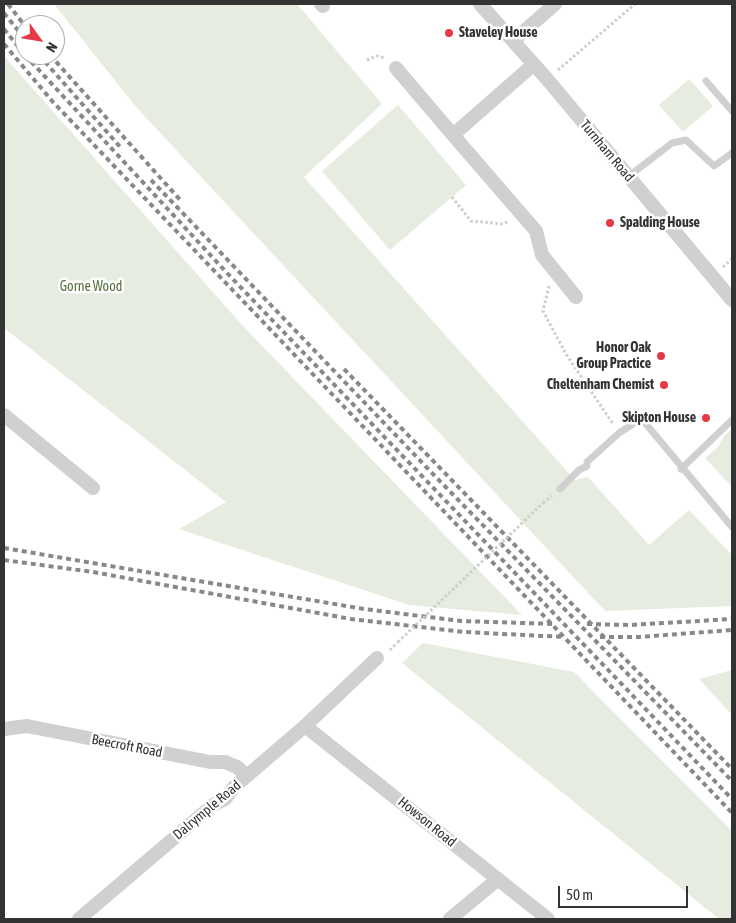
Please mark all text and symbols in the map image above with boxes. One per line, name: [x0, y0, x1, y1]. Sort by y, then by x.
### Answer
north arrow: [15, 15, 65, 65]
place label: Staveley House: [459, 25, 538, 41]
marker: Staveley House: [443, 27, 455, 39]
text: N: [43, 40, 61, 55]
street label: Turnham Road: [576, 117, 638, 185]
place label: Spalding House: [620, 215, 700, 231]
marker: Spalding House: [604, 217, 616, 229]
park label: Gorne Wood: [60, 279, 122, 295]
place label: Honor Oak Group Practice: [576, 340, 651, 372]
marker: Honor Oak Group Practice: [655, 350, 667, 362]
place label: Cheltenham Chemist: [547, 377, 654, 393]
marker: Cheltenham Chemist: [658, 379, 670, 391]
place label: Skipton House: [622, 410, 696, 426]
marker: Skipton House: [700, 412, 712, 424]
street label: Beecroft Road: [90, 731, 164, 761]
street label: Dalrymple Road: [170, 777, 244, 843]
street label: Howson Road: [395, 793, 459, 851]
scale bar: [561, 876, 691, 908]
text: 50 m: [566, 886, 593, 903]

